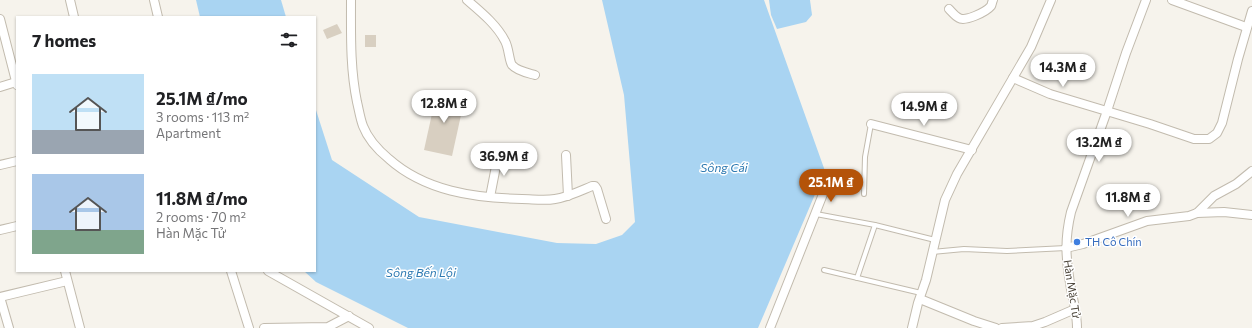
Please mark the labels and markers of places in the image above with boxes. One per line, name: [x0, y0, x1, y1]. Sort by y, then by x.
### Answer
pin: 14.3M ₫: [1026, 54, 1100, 88]
pin: 12.8M ₫: [407, 90, 481, 124]
pin: 14.9M ₫: [887, 93, 961, 127]
pin: 13.2M ₫: [1062, 129, 1136, 163]
pin: 36.9M ₫: [467, 143, 541, 177]
pin: 25.1M ₫: [794, 169, 868, 203]
pin: 11.8M ₫: [1091, 184, 1165, 218]
place label: TH Cô Chín: [1085, 235, 1142, 248]
marker: TH Cô Chín: [1072, 237, 1082, 247]

